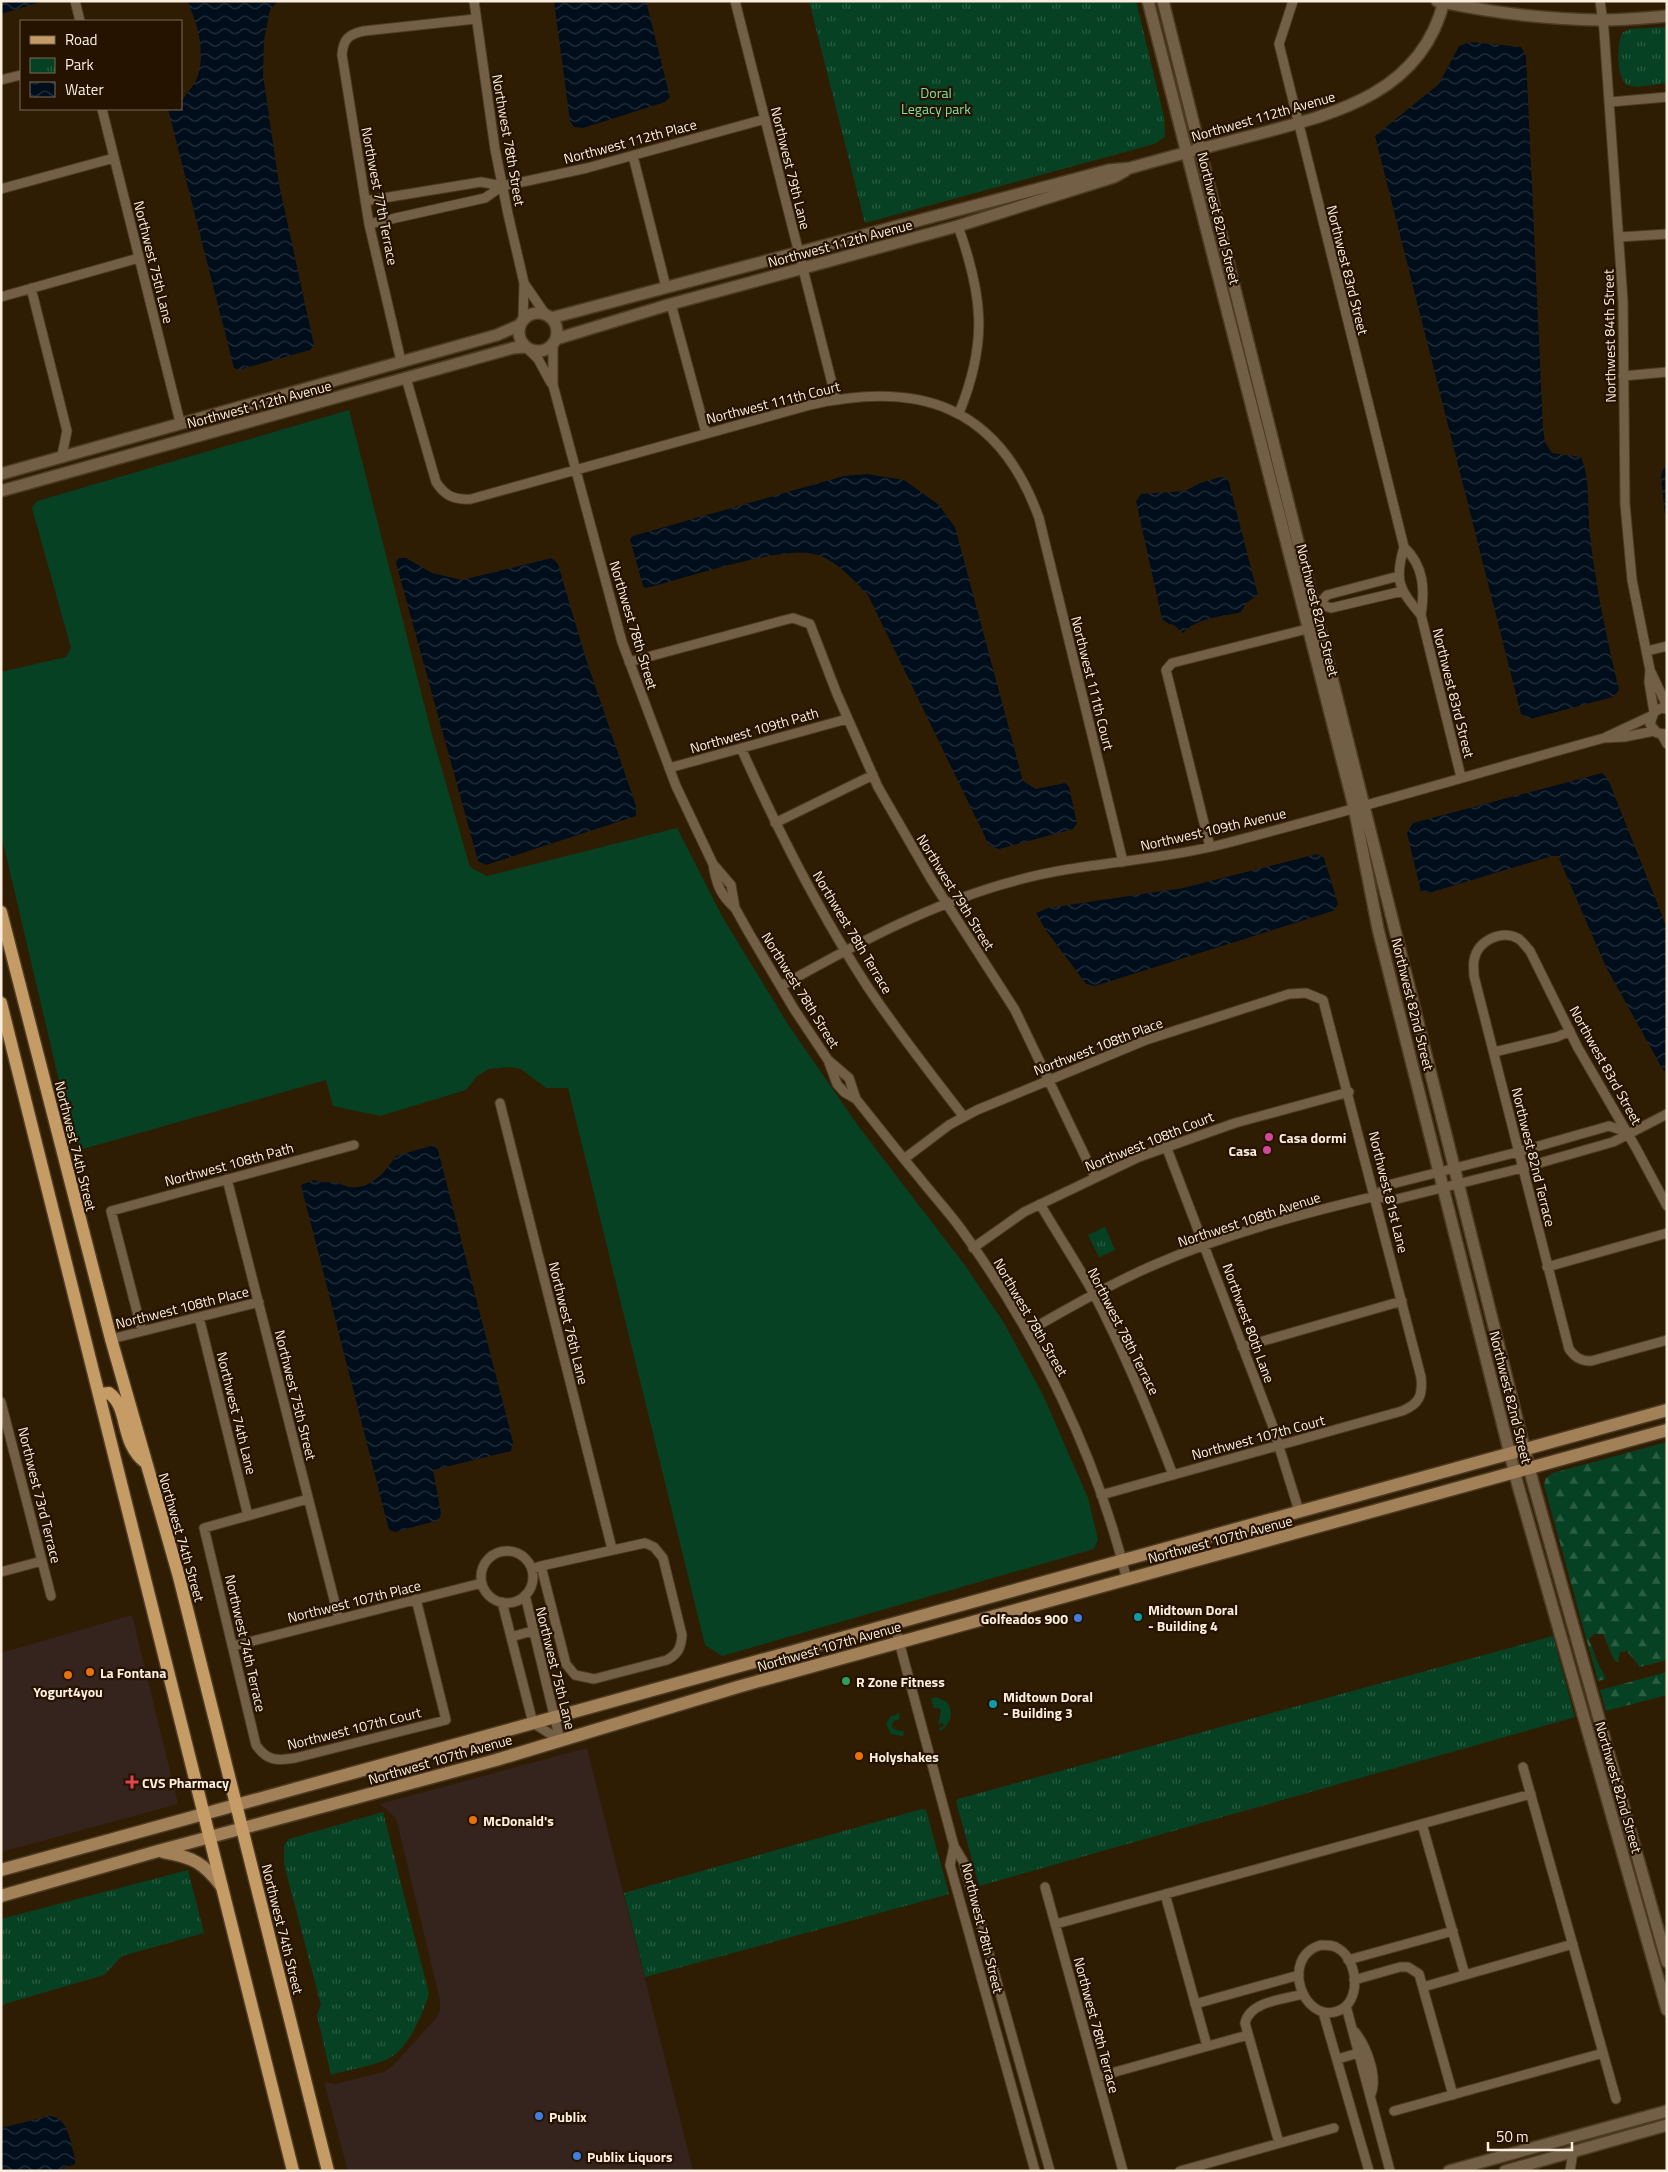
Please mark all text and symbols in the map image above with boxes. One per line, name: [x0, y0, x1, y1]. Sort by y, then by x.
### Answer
legend: [20, 20, 182, 110]
text: Road: [65, 28, 97, 51]
text: Park: [65, 53, 94, 76]
street label: Northwest 78th Street: [487, 72, 531, 208]
text: Water: [65, 78, 104, 101]
park label: Doral Legacy park: [901, 82, 971, 119]
street label: Northwest 112th Avenue: [1188, 85, 1338, 147]
street label: Northwest 79th Lane: [766, 104, 816, 232]
street label: Northwest 112th Place: [561, 113, 699, 169]
street label: Northwest 77th Terrace: [356, 125, 404, 267]
street label: Northwest 82nd Street: [1192, 150, 1246, 287]
street label: Northwest 75th Lane: [129, 198, 179, 326]
street label: Northwest 83rd Street: [1322, 203, 1374, 337]
street label: Northwest 112th Avenue: [765, 214, 915, 272]
street label: Northwest 84th Street: [1597, 269, 1621, 403]
street label: Northwest 112th Avenue: [184, 375, 334, 433]
street label: Northwest 111th Court: [704, 375, 842, 429]
street label: Northwest 82nd Street: [1291, 542, 1345, 679]
street label: Northwest 78th Street: [604, 558, 664, 692]
street label: Northwest 111th Court: [1066, 614, 1120, 752]
street label: Northwest 83rd Street: [1428, 626, 1480, 760]
street label: Northwest 109th Path: [687, 702, 821, 758]
street label: Northwest 109th Avenue: [1138, 802, 1288, 856]
street label: Northwest 79th Street: [912, 830, 1000, 954]
street label: Northwest 78th Terrace: [808, 866, 898, 998]
street label: Northwest 78th Street: [757, 928, 845, 1052]
street label: Northwest 82nd Street: [1386, 936, 1440, 1073]
street label: Northwest 83rd Street: [1565, 1002, 1647, 1128]
street label: Northwest 108th Place: [1030, 1012, 1166, 1080]
street label: Northwest 74th Street: [50, 1079, 102, 1213]
street label: Northwest 82nd Terrace: [1507, 1085, 1561, 1229]
street label: Northwest 108th Court: [1081, 1106, 1217, 1176]
place label: Casa dormi: [1279, 1127, 1346, 1148]
street label: Northwest 81st Lane: [1364, 1129, 1414, 1255]
marker: Casa dormi: [1263, 1131, 1275, 1143]
street label: Northwest 108th Path: [162, 1137, 296, 1191]
place label: Casa: [1228, 1140, 1257, 1161]
marker: Casa: [1261, 1144, 1273, 1156]
street label: Northwest 108th Avenue: [1175, 1186, 1323, 1252]
street label: Northwest 78th Street: [989, 1254, 1073, 1380]
street label: Northwest 76th Lane: [544, 1259, 594, 1387]
street label: Northwest 80th Lane: [1218, 1260, 1280, 1386]
street label: Northwest 78th Terrace: [1083, 1264, 1165, 1398]
street label: Northwest 108th Place: [113, 1280, 251, 1334]
street label: Northwest 75th Street: [270, 1328, 322, 1462]
street label: Northwest 82nd Street: [1484, 1329, 1538, 1466]
street label: Northwest 74th Lane: [212, 1349, 262, 1477]
street label: Northwest 107th Court: [1189, 1409, 1327, 1465]
street label: Northwest 73rd Terrace: [13, 1425, 67, 1565]
street label: Northwest 74th Street: [154, 1470, 211, 1604]
street label: Northwest 107th Avenue: [1145, 1510, 1295, 1568]
street label: Northwest 74th Terrace: [220, 1572, 272, 1714]
street label: Northwest 107th Place: [285, 1574, 423, 1628]
place label: Midtown Doral - Building 4: [1148, 1599, 1238, 1636]
street label: Northwest 75th Lane: [531, 1604, 581, 1732]
place label: Golfeados 900: [981, 1608, 1068, 1629]
marker: Midtown Doral - Building 4: [1132, 1611, 1144, 1623]
marker: Golfeados 900: [1072, 1612, 1084, 1624]
street label: Northwest 107th Avenue: [754, 1615, 904, 1677]
place label: La Fontana: [100, 1662, 166, 1683]
marker: La Fontana: [84, 1666, 96, 1678]
marker: Yogurt4you: [62, 1669, 74, 1681]
place label: R Zone Fitness: [856, 1671, 945, 1692]
marker: R Zone Fitness: [840, 1675, 852, 1687]
place label: Yogurt4you: [33, 1681, 103, 1702]
place label: Midtown Doral - Building 3: [1003, 1686, 1093, 1723]
marker: Midtown Doral - Building 3: [987, 1698, 999, 1710]
street label: Northwest 107th Court: [285, 1701, 423, 1755]
street label: Northwest 82nd Street: [1590, 1719, 1648, 1855]
street label: Northwest 107th Avenue: [365, 1728, 515, 1790]
place label: Holyshakes: [869, 1746, 939, 1767]
marker: Holyshakes: [853, 1750, 865, 1762]
place label: CVS Pharmacy: [142, 1772, 229, 1793]
marker: CVS Pharmacy: [126, 1776, 138, 1788]
place label: McDonald's: [483, 1810, 554, 1831]
marker: McDonald's: [467, 1814, 479, 1826]
street label: Northwest 78th Street: [957, 1861, 1009, 1995]
street label: Northwest 74th Street: [257, 1862, 309, 1996]
street label: Northwest 78th Terrace: [1069, 1955, 1125, 2095]
place label: Publix: [549, 2106, 587, 2127]
marker: Publix: [533, 2110, 545, 2122]
scale bar: [1488, 2120, 1572, 2152]
text: 50 m: [1496, 2125, 1529, 2148]
place label: Publix Liquors: [587, 2146, 673, 2167]
marker: Publix Liquors: [571, 2150, 583, 2162]

